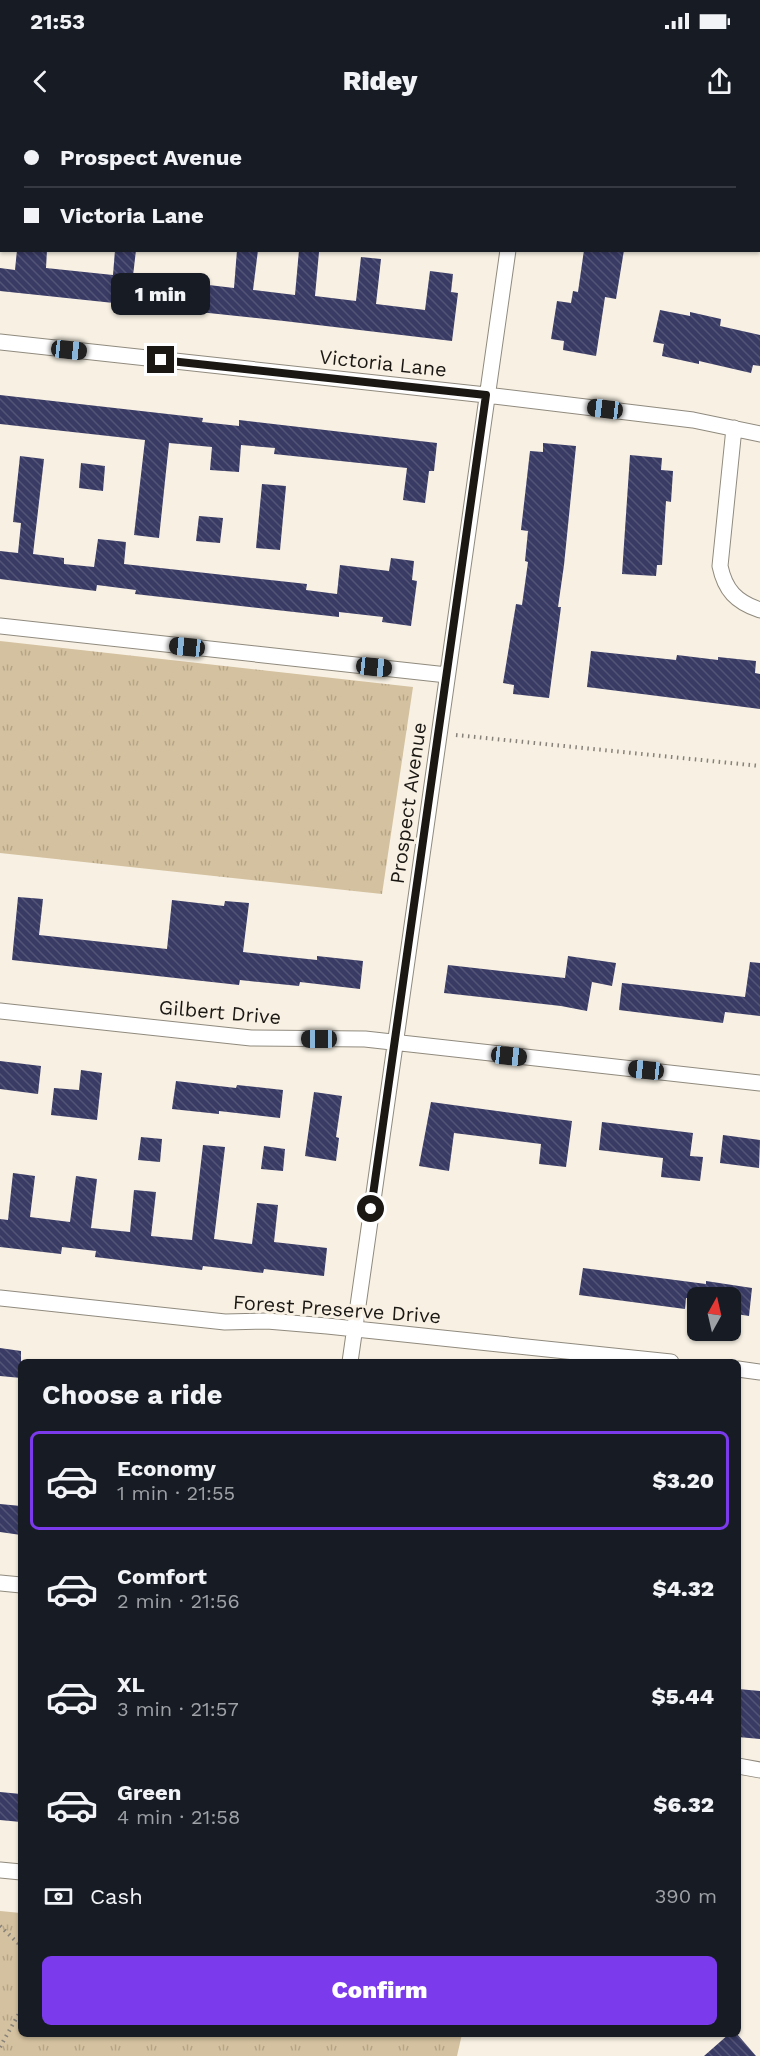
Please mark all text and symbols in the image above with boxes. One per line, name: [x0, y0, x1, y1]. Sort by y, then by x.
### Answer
text: 21:53: [30, 9, 85, 34]
icon: back: [24, 65, 57, 98]
text: Ridey: [343, 65, 417, 97]
icon: share: [703, 65, 736, 98]
text: Prospect Avenue: [60, 145, 242, 170]
text: Victoria Lane: [60, 203, 204, 228]
callout: 1 min: [112, 273, 210, 315]
text: 1 min: [135, 282, 186, 306]
car: [50, 339, 88, 361]
street label: Victoria Lane: [318, 344, 448, 382]
route end: [147, 346, 174, 373]
car: [586, 398, 624, 420]
car: [168, 636, 206, 658]
car: [355, 656, 393, 678]
street label: Prospect Avenue: [385, 721, 431, 885]
street label: Gilbert Drive: [158, 995, 282, 1029]
car: [301, 1030, 337, 1048]
car: [490, 1045, 528, 1067]
car: [627, 1059, 665, 1081]
route start: [357, 1195, 384, 1222]
north arrow: [687, 1287, 741, 1341]
map controls: [687, 1287, 741, 1341]
street label: Forest Preserve Drive: [232, 1290, 442, 1328]
text: Choose a ride: [42, 1379, 222, 1411]
icon: car: [45, 1454, 99, 1508]
text: Economy: [117, 1456, 216, 1481]
text: $3.20: [653, 1468, 714, 1493]
text: 1 min · 21:55: [117, 1481, 235, 1505]
icon: car: [45, 1562, 99, 1616]
text: Comfort: [117, 1564, 207, 1589]
text: $4.32: [652, 1576, 714, 1601]
text: 2 min · 21:56: [117, 1589, 240, 1613]
icon: car: [45, 1670, 99, 1724]
text: XL: [117, 1672, 145, 1697]
text: $5.44: [651, 1684, 714, 1709]
text: 3 min · 21:57: [117, 1697, 239, 1721]
icon: car: [45, 1778, 99, 1832]
text: Green: [117, 1780, 181, 1805]
text: $6.32: [653, 1792, 714, 1817]
text: 4 min · 21:58: [117, 1805, 240, 1829]
icon: cash: [42, 1880, 75, 1913]
text: Cash: [90, 1884, 143, 1909]
text: 390 m: [655, 1884, 717, 1908]
button: Confirm: [42, 1956, 717, 2025]

